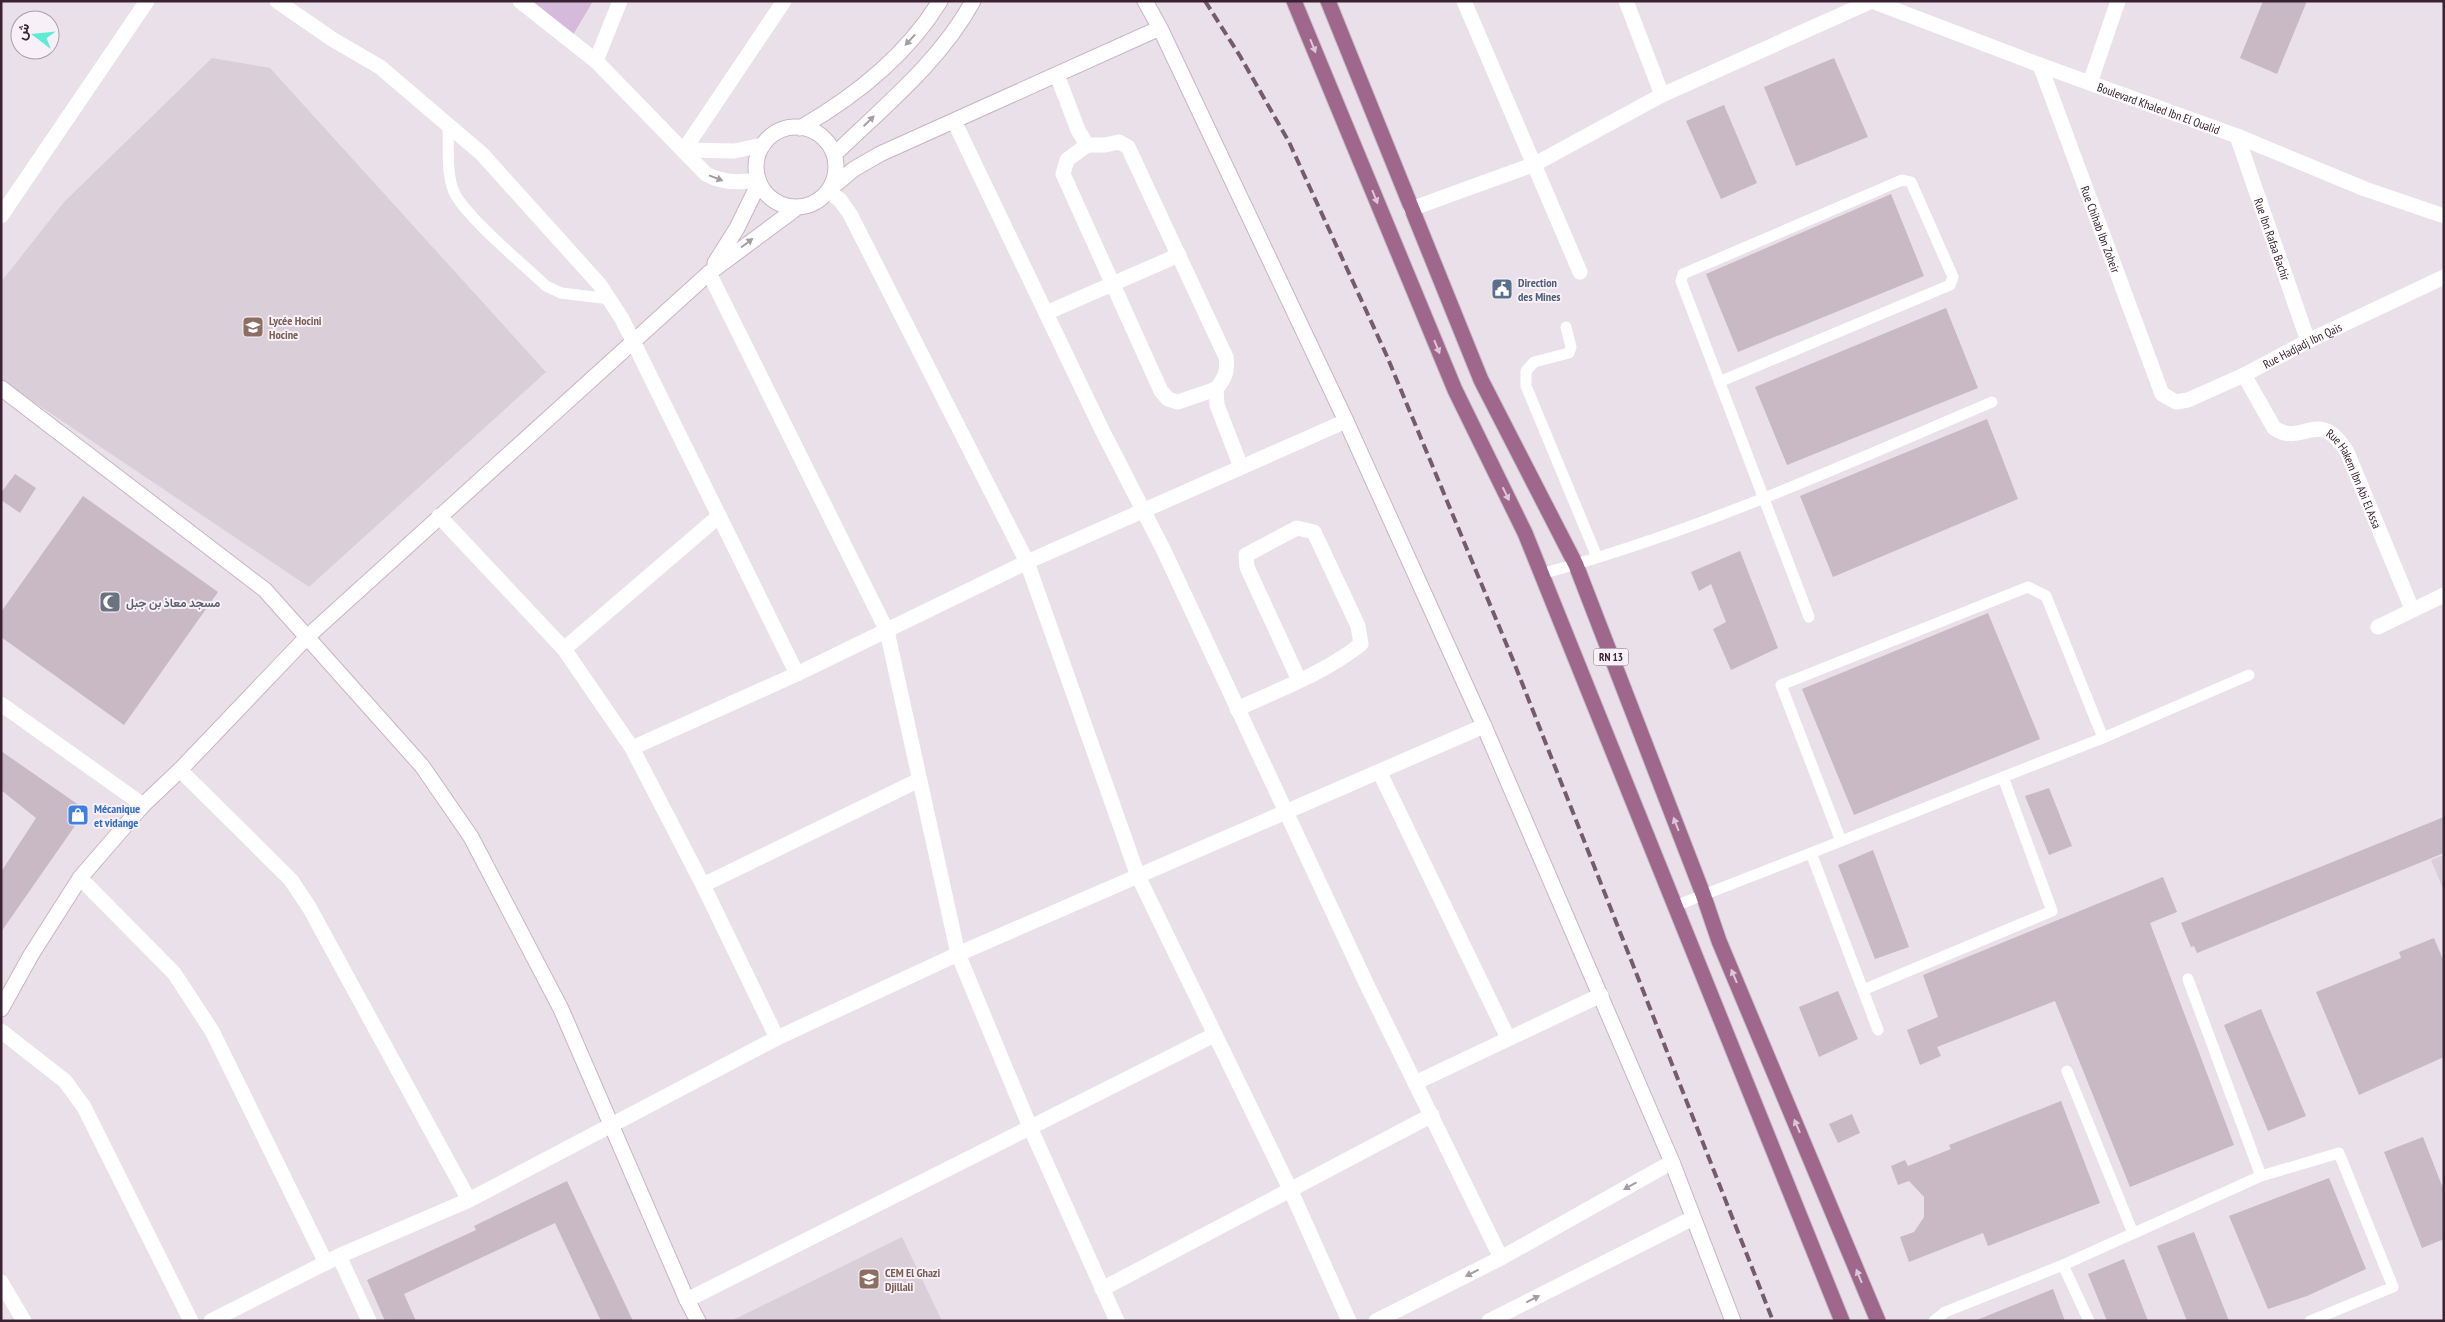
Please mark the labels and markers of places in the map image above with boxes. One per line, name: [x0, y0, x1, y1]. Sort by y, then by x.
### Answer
place label: Direction des Mines: [1518, 275, 1561, 304]
public building icon: Direction des Mines: [1490, 277, 1514, 301]
place label: Lycée Hocini Hocine: [269, 313, 322, 342]
school or university icon: Lycée Hocini Hocine: [241, 315, 265, 339]
mosque icon: مسجد معاذ بن جبل: [98, 590, 122, 614]
place label: مسجد معاذ بن جبل: [126, 595, 221, 610]
place label: Mécanique et vidange: [94, 801, 140, 830]
shop icon: Mécanique et vidange: [66, 803, 90, 827]
place label: CEM El Ghazi Djillali: [885, 1265, 940, 1294]
school or university icon: CEM El Ghazi Djillali: [857, 1267, 881, 1291]

